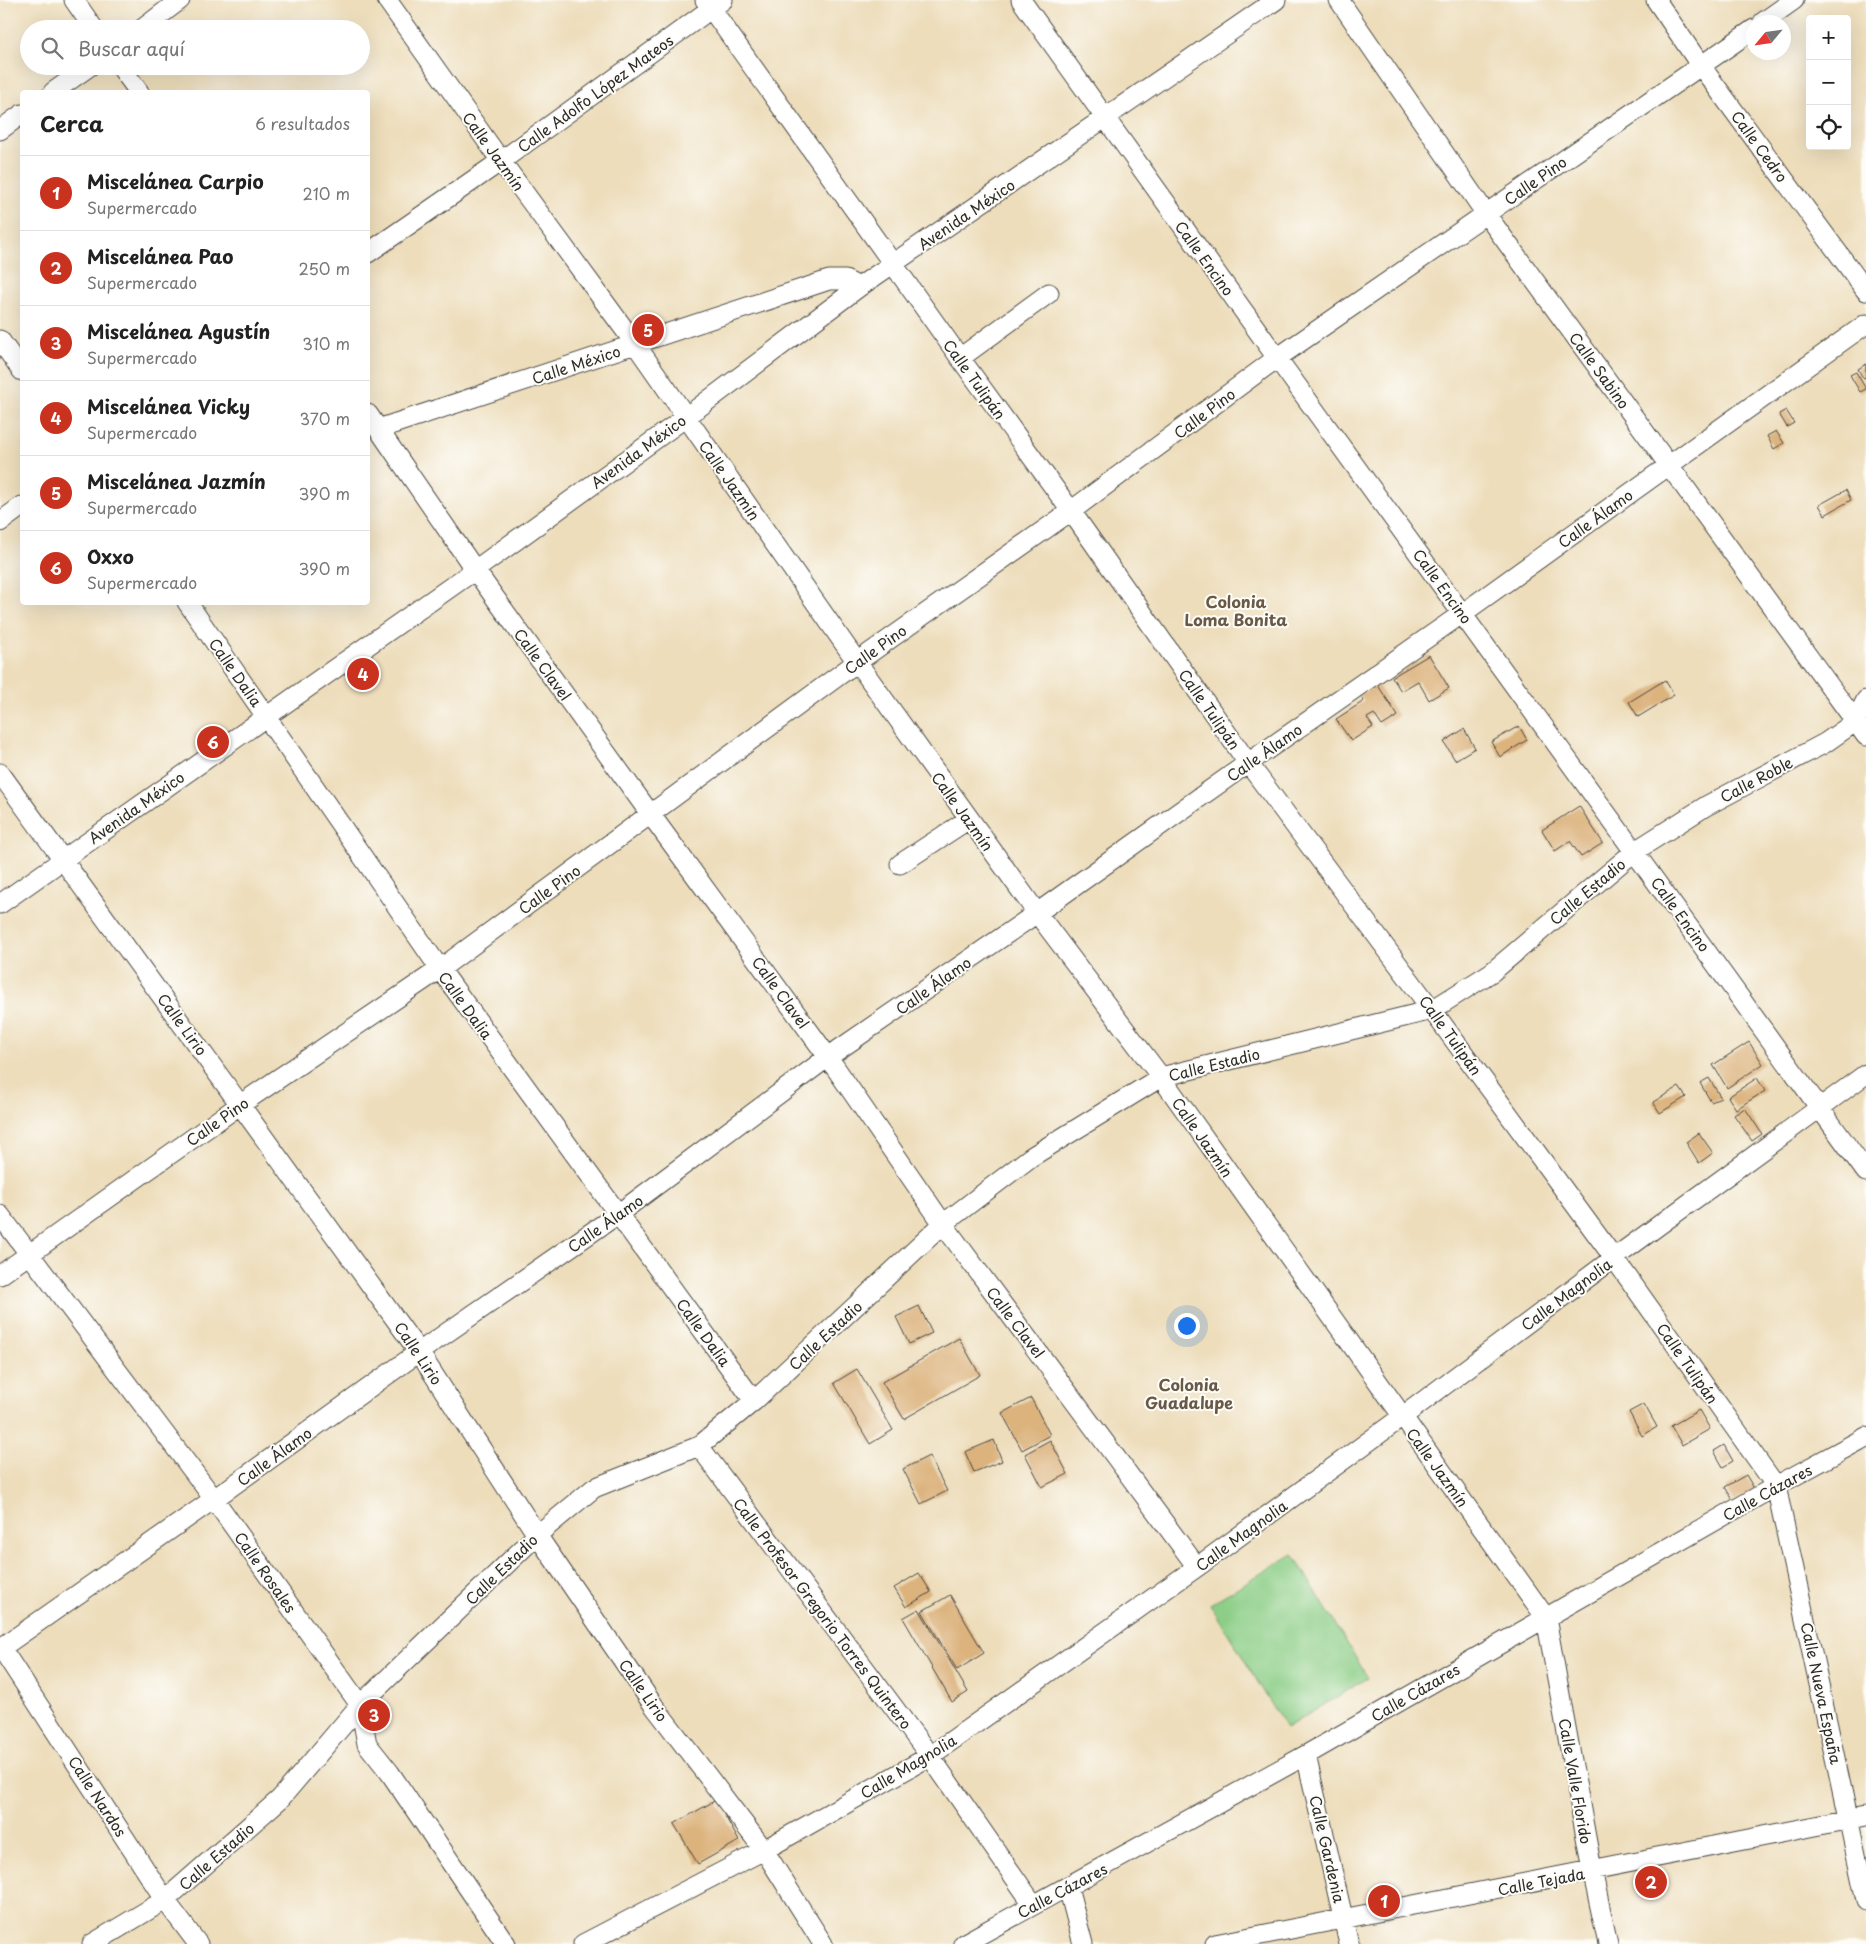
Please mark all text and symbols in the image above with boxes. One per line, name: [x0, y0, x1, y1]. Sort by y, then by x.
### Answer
north arrow: [1746, 15, 1791, 60]
map controls: [1806, 15, 1851, 150]
button: +: [1806, 15, 1851, 60]
search box: [20, 20, 370, 75]
street label: Calle Adolfo López Mateos: [512, 28, 678, 158]
icon: search: [38, 34, 66, 62]
text: Buscar aquí: [78, 34, 185, 62]
button: −: [1806, 60, 1851, 105]
street label: Calle Cedro: [1726, 105, 1794, 187]
button: locate: [1806, 105, 1851, 150]
text: Cerca: [40, 107, 104, 139]
street label: Calle Jazmín: [457, 107, 531, 195]
text: 6 resultados: [255, 111, 350, 135]
street label: Calle Pino: [1499, 150, 1571, 210]
text: Miscelánea Carpio: [87, 167, 264, 195]
street label: Avenida México: [913, 173, 1019, 255]
text: 1: [52, 181, 60, 205]
text: 210 m: [302, 181, 350, 205]
text: Supermercado: [87, 195, 197, 219]
street label: Calle Encino: [1170, 216, 1240, 300]
text: Miscelánea Pao: [87, 242, 234, 270]
text: 2: [50, 256, 62, 280]
text: 250 m: [299, 256, 350, 280]
text: Supermercado: [87, 270, 197, 294]
pin: 5: [632, 311, 664, 349]
text: Miscelánea Agustín: [87, 317, 270, 345]
street label: Calle Sabino: [1564, 327, 1636, 413]
text: 3: [51, 331, 61, 355]
text: 310 m: [302, 331, 350, 355]
street label: Calle Tulipán: [938, 334, 1012, 424]
street label: Calle México: [529, 339, 623, 389]
text: Supermercado: [87, 345, 197, 369]
street label: Calle Pino: [1168, 382, 1240, 444]
text: Miscelánea Vicky: [87, 392, 250, 420]
text: 4: [51, 406, 61, 430]
text: 370 m: [300, 406, 350, 430]
street label: Avenida México: [586, 409, 690, 493]
text: Supermercado: [87, 420, 197, 444]
street label: Calle Jazmín: [694, 435, 766, 525]
text: Miscelánea Jazmín: [87, 467, 266, 495]
text: 5: [51, 481, 61, 505]
text: 390 m: [299, 481, 350, 505]
street label: Calle Álamo: [1553, 483, 1637, 553]
text: Supermercado: [87, 495, 197, 519]
text: Oxxo: [87, 542, 134, 570]
street label: Calle Encino: [1408, 544, 1478, 628]
text: 6: [50, 556, 62, 580]
text: 390 m: [299, 556, 350, 580]
text: Supermercado: [87, 570, 197, 594]
district label: Colonia Loma Bonita: [1185, 589, 1287, 631]
street label: Calle Pino: [839, 619, 911, 679]
street label: Calle Clavel: [509, 623, 577, 705]
street label: Calle Dalia: [204, 633, 269, 712]
pin: 4: [347, 655, 379, 693]
street label: Calle Tulipán: [1174, 664, 1246, 754]
street label: Calle Álamo: [1221, 717, 1307, 787]
pin: 6: [197, 723, 229, 761]
street label: Calle Roble: [1716, 750, 1796, 808]
street label: Avenida México: [83, 765, 189, 849]
street label: Calle Jazmín: [926, 767, 1000, 855]
street label: Calle Estadio: [1544, 852, 1630, 930]
street label: Calle Pino: [513, 859, 585, 919]
street label: Calle Encino: [1646, 872, 1716, 956]
street label: Calle Álamo: [890, 950, 976, 1020]
street label: Calle Clavel: [747, 951, 815, 1033]
street label: Calle Dalia: [433, 966, 499, 1044]
street label: Calle Lirio: [153, 988, 213, 1060]
street label: Calle Tulipán: [1414, 990, 1488, 1080]
street label: Calle Estadio: [1166, 1042, 1262, 1086]
street label: Calle Pino: [181, 1091, 253, 1151]
street label: Calle Jazmín: [1167, 1092, 1239, 1182]
street label: Calle Álamo: [562, 1188, 648, 1258]
street label: Calle Magnolia: [1516, 1252, 1617, 1336]
street label: Calle Clavel: [981, 1281, 1051, 1363]
street label: Calle Dalia: [671, 1293, 737, 1371]
street label: Calle Estadio: [783, 1295, 867, 1375]
your location: [1174, 1313, 1200, 1339]
street label: Calle Lirio: [389, 1317, 449, 1389]
street label: Calle Tulipán: [1652, 1318, 1724, 1408]
district label: Colonia Guadalupe: [1145, 1372, 1233, 1414]
street label: Calle Álamo: [232, 1421, 316, 1491]
street label: Calle Jazmín: [1401, 1423, 1475, 1511]
street label: Calle Cázares: [1718, 1458, 1816, 1526]
street label: Calle Profesor Gregorio Torres Quintero: [728, 1492, 918, 1734]
street label: Calle Magnolia: [1190, 1493, 1292, 1576]
street label: Calle Rosales: [229, 1527, 303, 1617]
street label: Calle Estadio: [459, 1528, 543, 1610]
street label: Calle Nueva España: [1796, 1620, 1848, 1766]
street label: Calle Lirio: [614, 1654, 674, 1726]
street label: Calle Cázares: [1366, 1657, 1464, 1727]
pin: 3: [358, 1696, 390, 1734]
street label: Calle Valle Florido: [1554, 1716, 1598, 1846]
street label: Calle Magnolia: [856, 1728, 961, 1804]
street label: Calle Nardos: [63, 1751, 133, 1841]
street label: Calle Gardenia: [1304, 1793, 1352, 1906]
street label: Calle Estadio: [173, 1817, 259, 1895]
street label: Calle Cázares: [1013, 1857, 1111, 1923]
street label: Calle Tejada: [1495, 1861, 1587, 1901]
pin: 2: [1635, 1863, 1667, 1901]
pin: 1: [1368, 1882, 1400, 1920]

